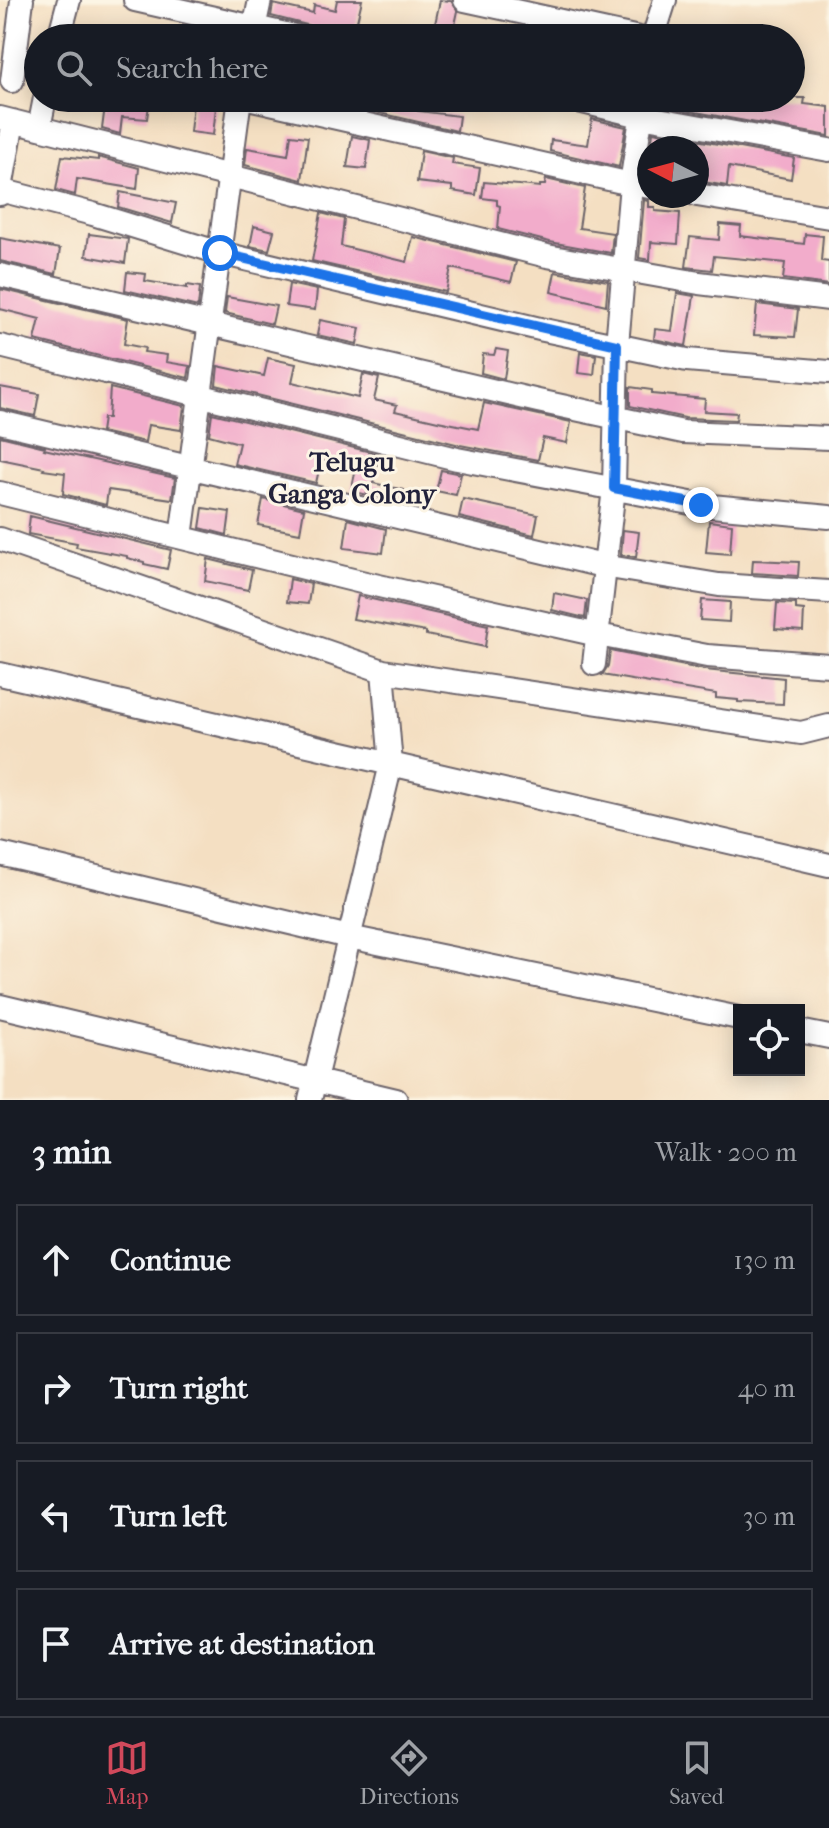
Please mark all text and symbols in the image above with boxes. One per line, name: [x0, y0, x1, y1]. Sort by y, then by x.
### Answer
search box: [24, 24, 805, 112]
icon: search: [52, 46, 96, 90]
text: Search here: [116, 51, 268, 86]
north arrow: [637, 136, 709, 208]
route start: [202, 235, 238, 271]
district label: Telugu Ganga Colony: [268, 445, 438, 510]
route end: [683, 487, 719, 523]
map controls: [733, 1004, 805, 1076]
button: locate: [733, 1004, 805, 1076]
text: 3 min: [32, 1132, 111, 1172]
text: Walk · 200 m: [655, 1137, 797, 1168]
icon: ahead: [34, 1238, 78, 1282]
text: Continue: [110, 1243, 231, 1278]
text: 130 m: [734, 1245, 795, 1276]
icon: right: [34, 1366, 78, 1410]
text: Turn right: [110, 1371, 248, 1406]
text: 40 m: [738, 1373, 795, 1404]
icon: left: [34, 1494, 78, 1538]
text: Turn left: [110, 1499, 227, 1534]
text: 30 m: [743, 1501, 795, 1532]
icon: arrive: [34, 1622, 78, 1666]
text: Arrive at destination: [110, 1627, 375, 1662]
tab: Map: [105, 1736, 149, 1810]
tab: Directions: [360, 1736, 459, 1810]
tab: Saved: [669, 1736, 724, 1810]

